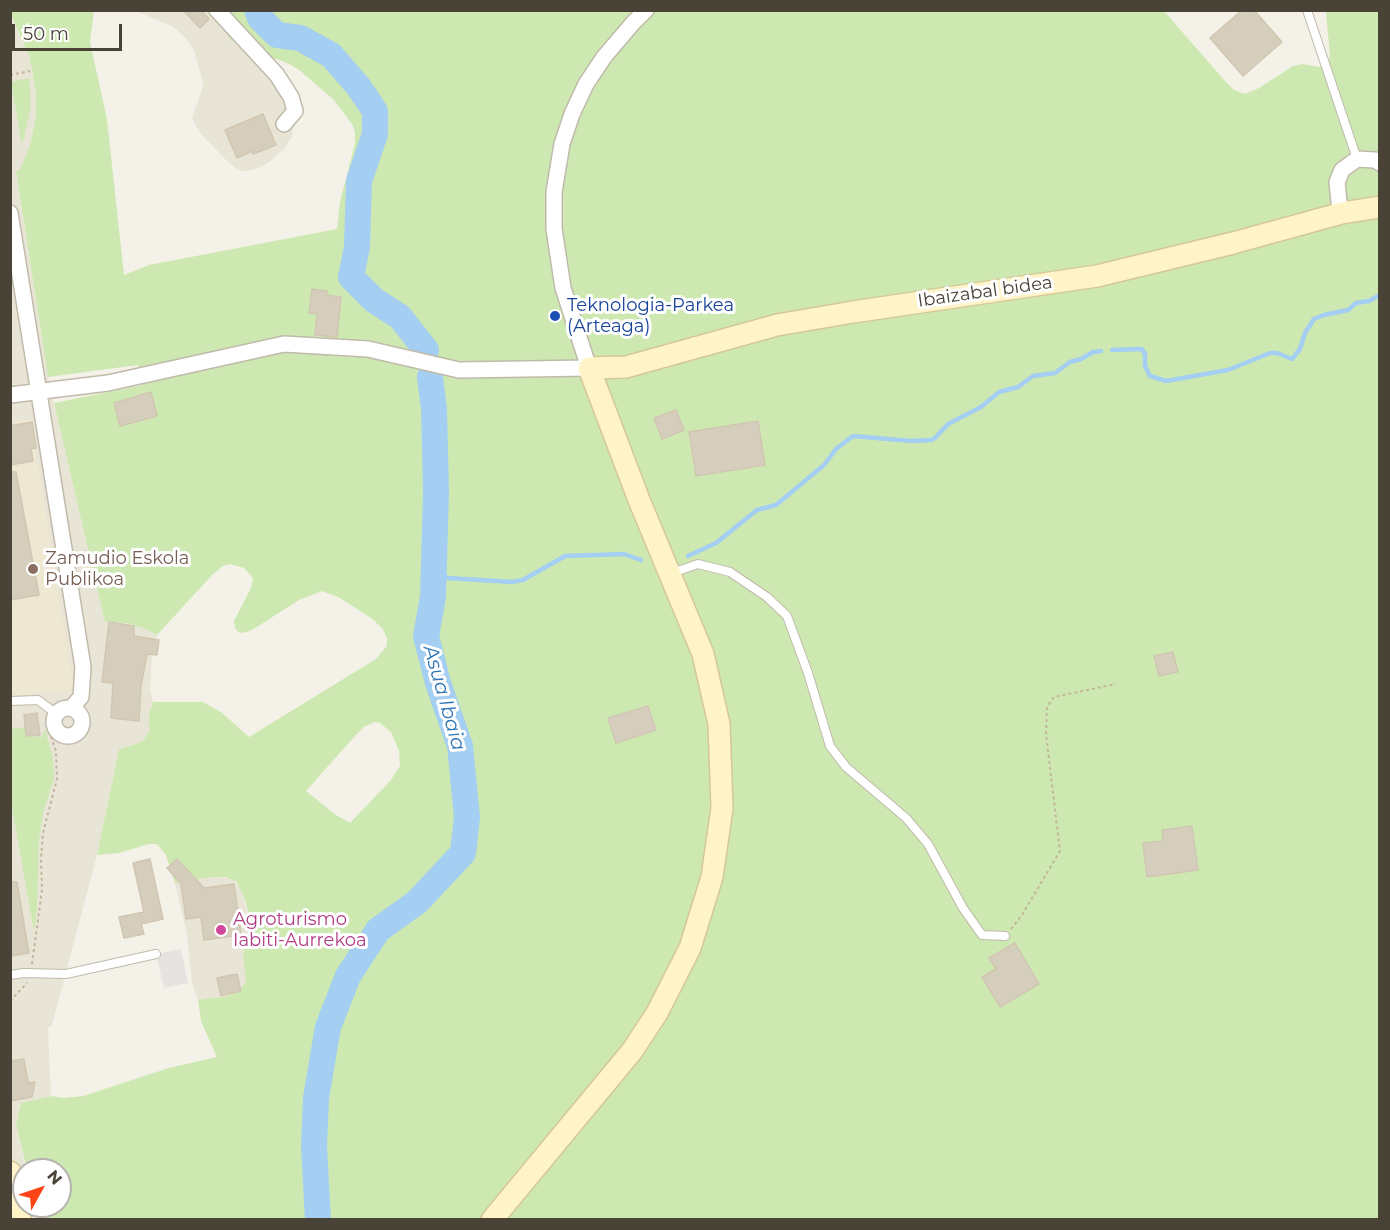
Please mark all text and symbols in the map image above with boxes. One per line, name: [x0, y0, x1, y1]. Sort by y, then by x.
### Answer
scale bar: [15, 12, 124, 50]
text: 50 m: [23, 23, 69, 45]
street label: Ibaizabal bidea: [916, 272, 1054, 312]
place label: Teknologia-Parkea (Arteaga): [567, 295, 734, 338]
marker: Teknologia-Parkea (Arteaga): [548, 309, 562, 323]
place label: Zamudio Eskola Publikoa: [45, 548, 189, 590]
marker: Zamudio Eskola Publikoa: [26, 562, 40, 576]
water label: Asua Ibaia: [418, 643, 470, 753]
place label: Agroturismo Iabiti-Aurrekoa: [233, 909, 367, 952]
marker: Agroturismo Iabiti-Aurrekoa: [214, 923, 228, 937]
north arrow: [12, 1158, 72, 1218]
text: N: [43, 1166, 66, 1188]

